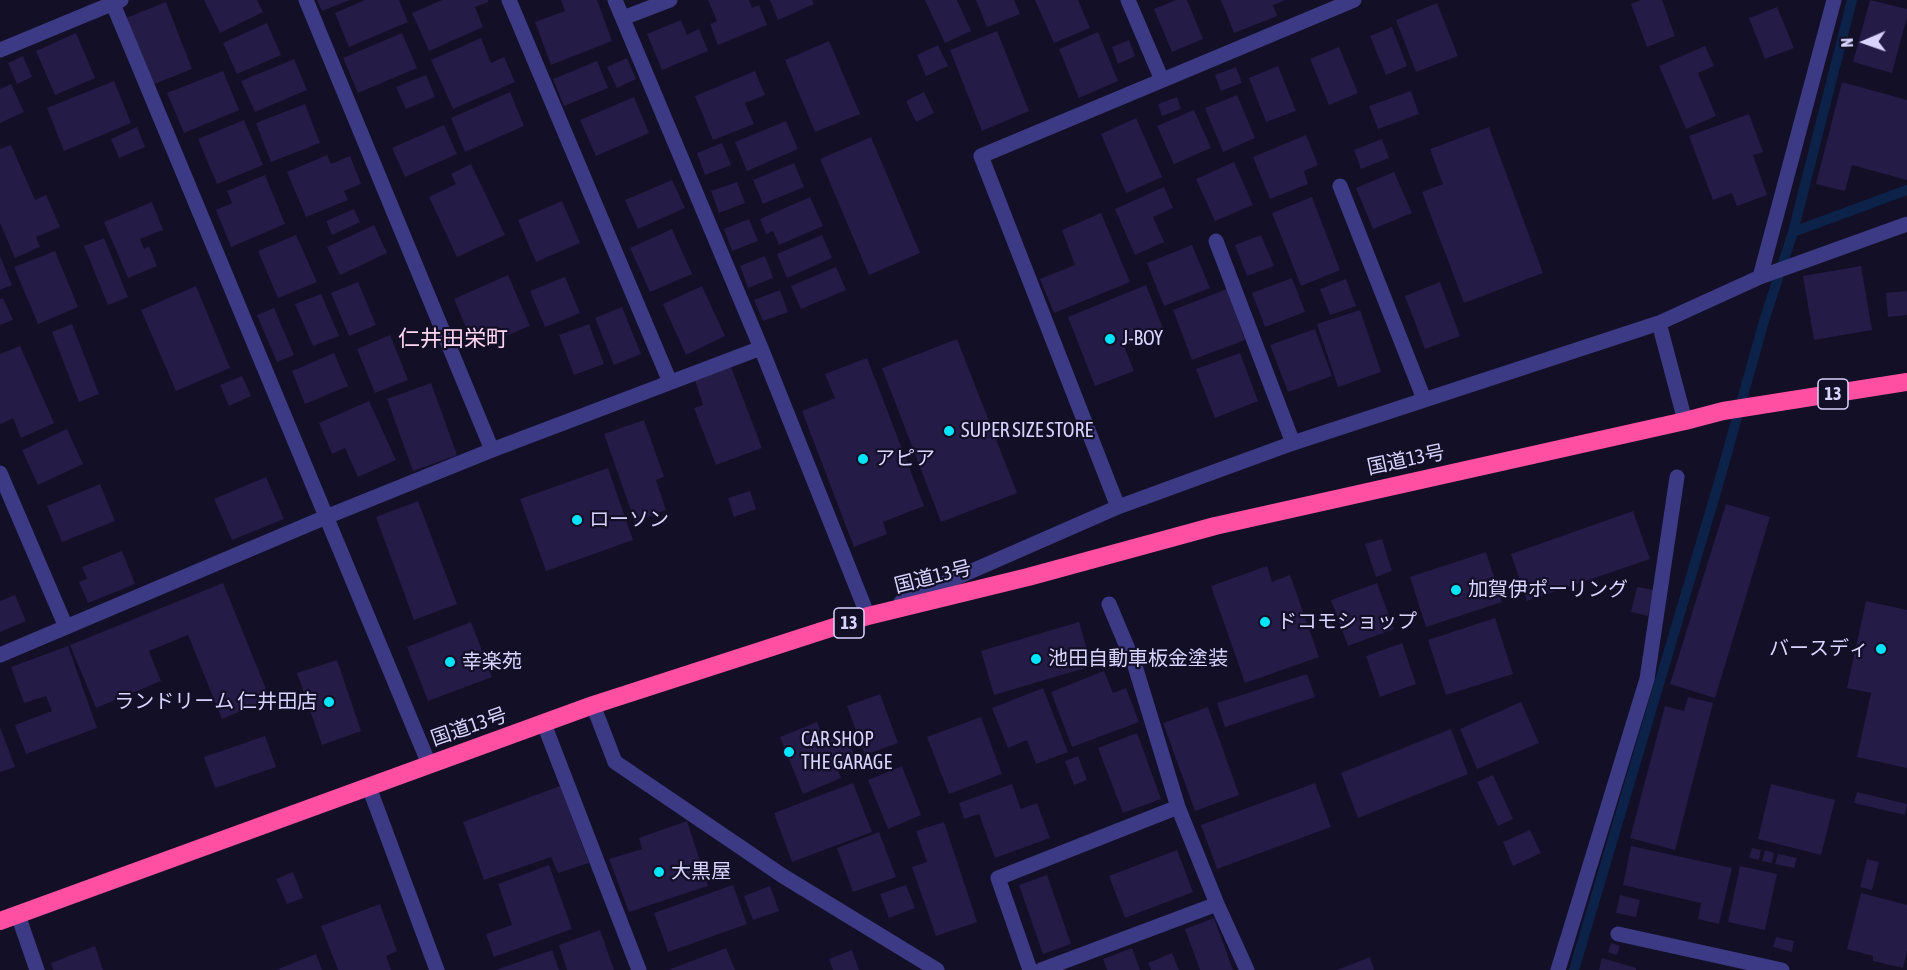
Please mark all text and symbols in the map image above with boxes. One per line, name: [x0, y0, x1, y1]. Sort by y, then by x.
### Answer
north arrow: [1835, 12, 1895, 72]
text: N: [1838, 38, 1856, 48]
district label: 仁井田栄町: [398, 326, 508, 352]
place label: J-BOY: [1122, 327, 1163, 351]
marker: J-BOY: [1103, 332, 1117, 346]
road number: 13: [1818, 379, 1848, 409]
place label: SUPER SIZE STORE: [961, 419, 1093, 443]
marker: SUPER SIZE STORE: [942, 424, 956, 438]
street label: 国道13号: [1365, 440, 1447, 480]
place label: アピア: [875, 447, 935, 471]
marker: アピア: [856, 452, 870, 466]
place label: ローソン: [589, 508, 669, 532]
marker: ローソン: [570, 513, 584, 527]
street label: 国道13号: [892, 556, 974, 598]
place label: 加賀伊ポーリング: [1468, 578, 1628, 602]
marker: 加賀伊ポーリング: [1449, 583, 1463, 597]
road number: 13: [834, 608, 864, 638]
place label: ドコモショップ: [1277, 610, 1417, 634]
marker: ドコモショップ: [1258, 615, 1272, 629]
place label: バースディ: [1769, 637, 1869, 661]
marker: バースディ: [1874, 642, 1888, 656]
place label: 池田自動車板金塗装: [1048, 647, 1228, 671]
place label: 幸楽苑: [462, 650, 522, 674]
marker: 池田自動車板金塗装: [1029, 652, 1043, 666]
marker: 幸楽苑: [443, 655, 457, 669]
place label: ランドリーム 仁井田店: [114, 690, 317, 714]
marker: ランドリーム 仁井田店: [322, 695, 336, 709]
street label: 国道13号: [428, 703, 510, 751]
place label: CAR SHOP THE GARAGE: [801, 728, 892, 775]
marker: CAR SHOP THE GARAGE: [782, 745, 796, 759]
place label: 大黒屋: [671, 860, 731, 884]
marker: 大黒屋: [652, 865, 666, 879]

